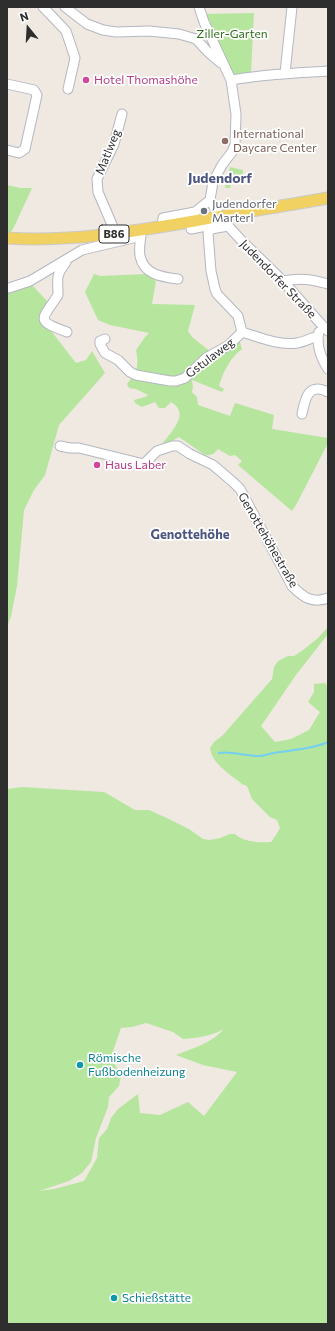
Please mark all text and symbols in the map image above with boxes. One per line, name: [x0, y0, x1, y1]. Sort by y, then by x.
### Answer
north arrow: [8, 8, 48, 48]
text: N: [18, 9, 30, 24]
park label: Ziller-Garten: [196, 27, 268, 41]
place label: Hotel Thomashöhe: [94, 73, 198, 87]
marker: Hotel Thomashöhe: [81, 75, 91, 85]
street label: Matlweg: [92, 127, 124, 177]
place label: International Daycare Center: [233, 127, 317, 155]
marker: International Daycare Center: [220, 136, 230, 146]
district label: Judendorf: [188, 170, 252, 186]
place label: Judendorfer Marterl: [212, 197, 277, 225]
marker: Judendorfer Marterl: [199, 206, 209, 216]
road number: B86: [99, 225, 129, 243]
street label: Judendorfer Straße: [237, 237, 319, 321]
street label: Gstulaweg: [183, 335, 237, 381]
place label: Haus Laber: [105, 458, 166, 472]
marker: Haus Laber: [92, 460, 102, 470]
street label: Genottehöhestraße: [235, 490, 301, 590]
district label: Genottehöhe: [151, 527, 229, 543]
place label: Römische Fußbodenheizung: [88, 1051, 185, 1079]
marker: Römische Fußbodenheizung: [75, 1060, 85, 1070]
place label: Schießstätte: [122, 1291, 191, 1305]
marker: Schießstätte: [109, 1293, 119, 1303]

